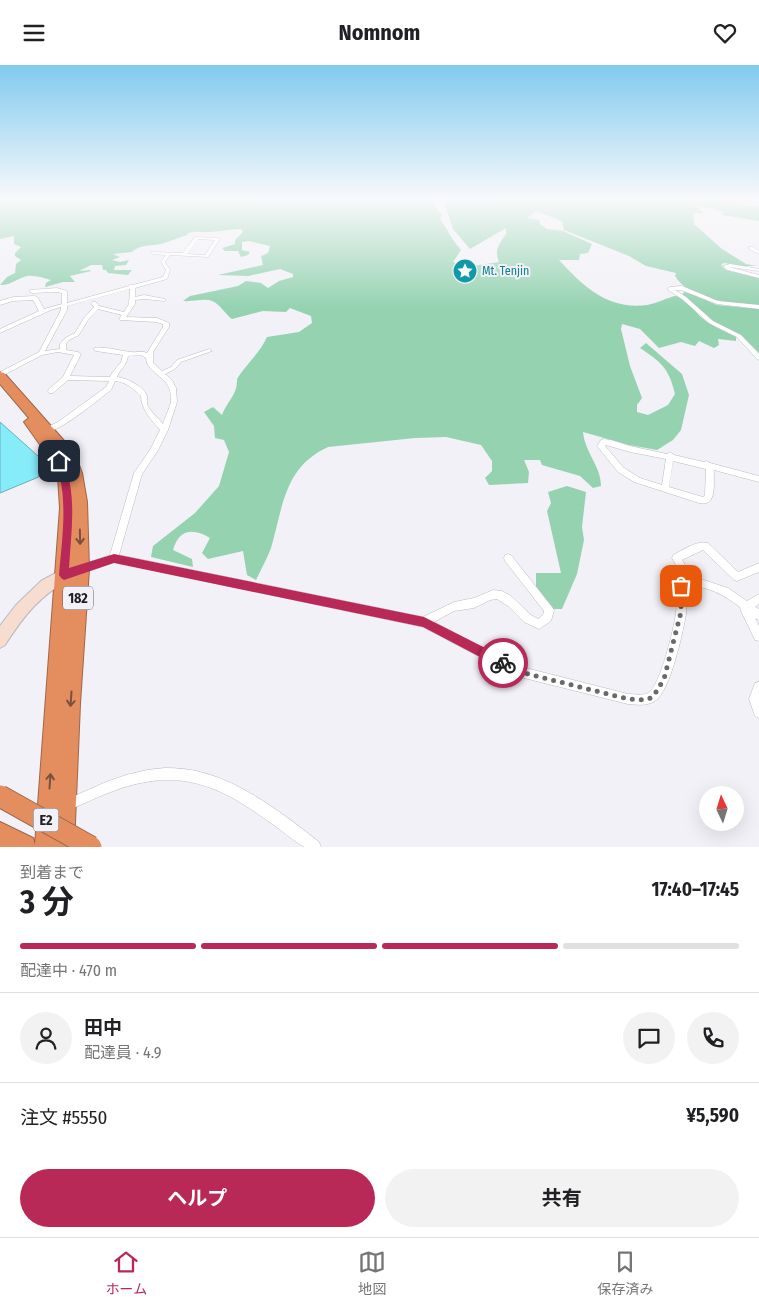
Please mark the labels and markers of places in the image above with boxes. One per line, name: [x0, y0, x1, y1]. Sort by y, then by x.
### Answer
place icon: Mt. Tenjin: [452, 258, 478, 284]
place label: Mt. Tenjin: [482, 264, 529, 278]
pin: [38, 440, 80, 482]
pin: [660, 565, 702, 607]

